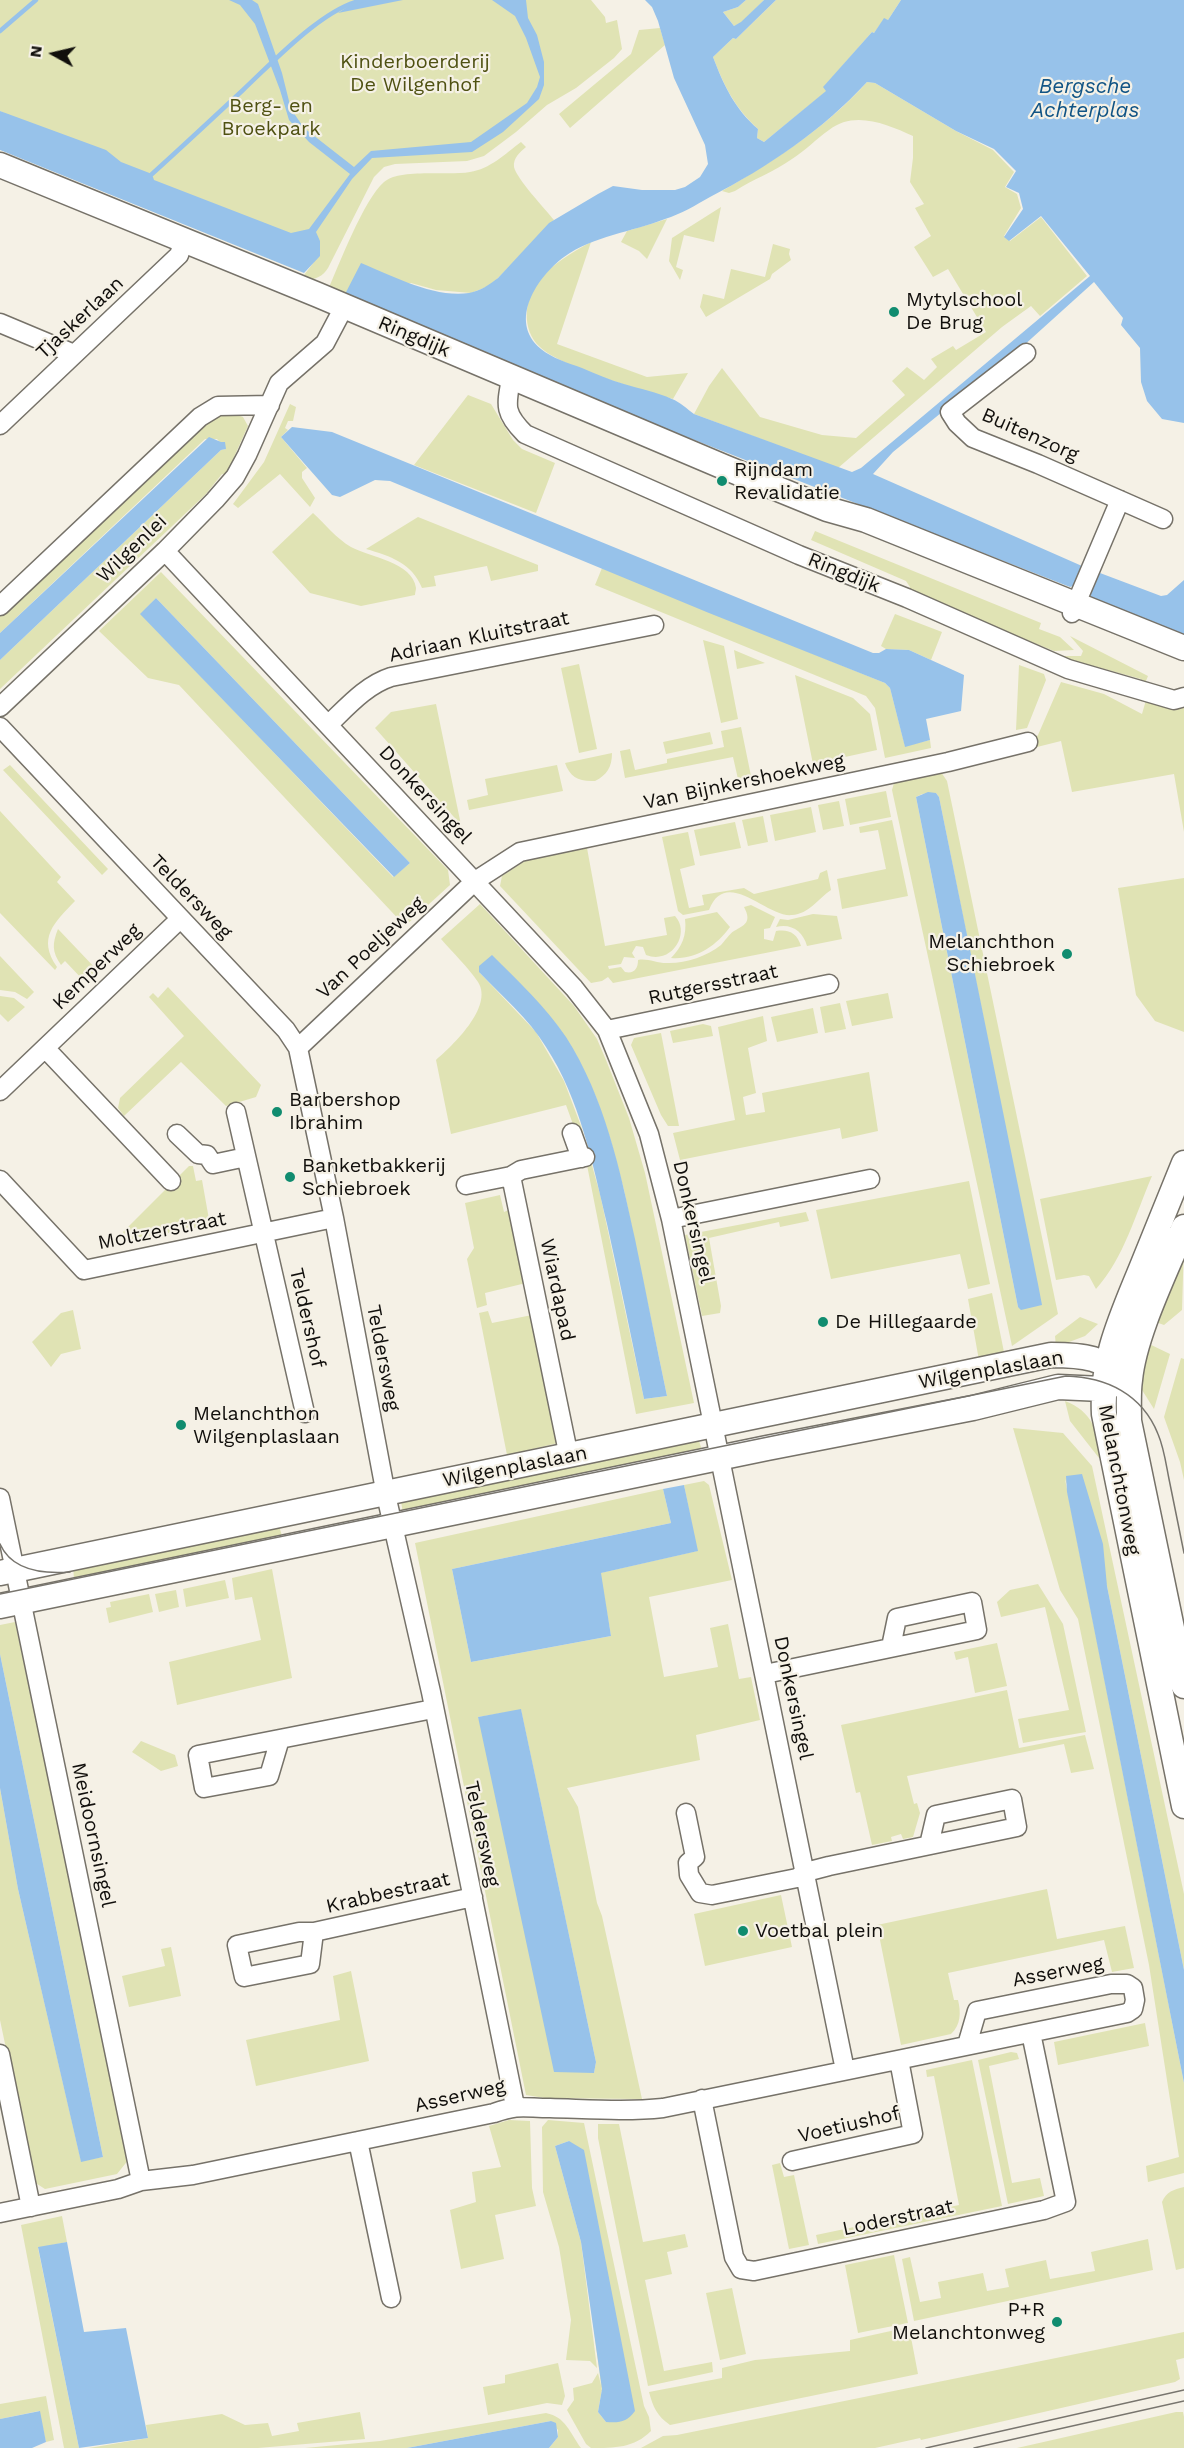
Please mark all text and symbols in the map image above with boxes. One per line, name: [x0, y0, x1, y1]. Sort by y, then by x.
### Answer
north arrow: [24, 24, 84, 84]
text: N: [25, 44, 46, 59]
park label: Kinderboerderij De Wilgenhof: [340, 50, 490, 97]
water label: Bergsche Achterplas: [1031, 74, 1139, 124]
park label: Berg- en Broekpark: [221, 94, 321, 141]
street label: Tjaskerlaan: [31, 271, 129, 365]
place label: Mytylschool De Brug: [906, 288, 1022, 335]
marker: Mytylschool De Brug: [887, 305, 901, 319]
street label: Ringdijk: [374, 311, 454, 363]
street label: Buitenzorg: [978, 403, 1082, 467]
place label: Rijndam Revalidatie: [734, 458, 840, 505]
marker: Rijndam Revalidatie: [715, 474, 729, 488]
street label: Wilgenlei: [92, 510, 172, 588]
street label: Ringdijk: [804, 548, 884, 598]
street label: Adriaan Kluitstraat: [387, 606, 571, 668]
street label: Donkersingel: [373, 741, 477, 849]
street label: Van Bijnkershoekweg: [641, 749, 847, 815]
street label: Teldersweg: [145, 850, 237, 944]
street label: Van Poeljeweg: [312, 892, 430, 1004]
street label: Kemperweg: [48, 919, 146, 1015]
place label: Melanchthon Schiebroek: [928, 930, 1055, 977]
marker: Melanchthon Schiebroek: [1060, 947, 1074, 961]
street label: Rutgersstraat: [646, 960, 780, 1010]
place label: Barbershop Ibrahim: [289, 1088, 401, 1135]
marker: Barbershop Ibrahim: [270, 1105, 284, 1119]
place label: Banketbakkerij Schiebroek: [302, 1154, 446, 1201]
street label: Donkersingel: [667, 1158, 719, 1286]
marker: Banketbakkerij Schiebroek: [283, 1170, 297, 1184]
street label: Moltzerstraat: [96, 1207, 228, 1255]
street label: Wiardapad: [534, 1237, 580, 1343]
street label: Teldershof: [284, 1266, 330, 1370]
street label: Teldersweg: [361, 1303, 405, 1413]
place label: De Hillegaarde: [835, 1310, 977, 1334]
marker: De Hillegaarde: [816, 1315, 830, 1329]
street label: Wilgenplaslaan: [917, 1345, 1065, 1395]
place label: Melanchthon Wilgenplaslaan: [193, 1402, 340, 1449]
street label: Melanchtonweg: [1093, 1403, 1145, 1557]
marker: Melanchthon Wilgenplaslaan: [174, 1418, 188, 1432]
street label: Wilgenplaslaan: [441, 1441, 589, 1493]
street label: Donkersingel: [768, 1634, 818, 1762]
street label: Meidoornsingel: [66, 1760, 120, 1910]
street label: Teldersweg: [459, 1779, 505, 1889]
street label: Krabbestraat: [324, 1867, 452, 1919]
place label: Voetbal plein: [755, 1919, 883, 1943]
marker: Voetbal plein: [736, 1924, 750, 1938]
street label: Asserweg: [1010, 1951, 1106, 1993]
street label: Asserweg: [412, 2074, 508, 2118]
street label: Voetiushof: [796, 2102, 902, 2148]
street label: Loderstraat: [840, 2195, 956, 2241]
place label: P+R Melanchtonweg: [892, 2298, 1045, 2345]
marker: P+R Melanchtonweg: [1050, 2315, 1064, 2329]

